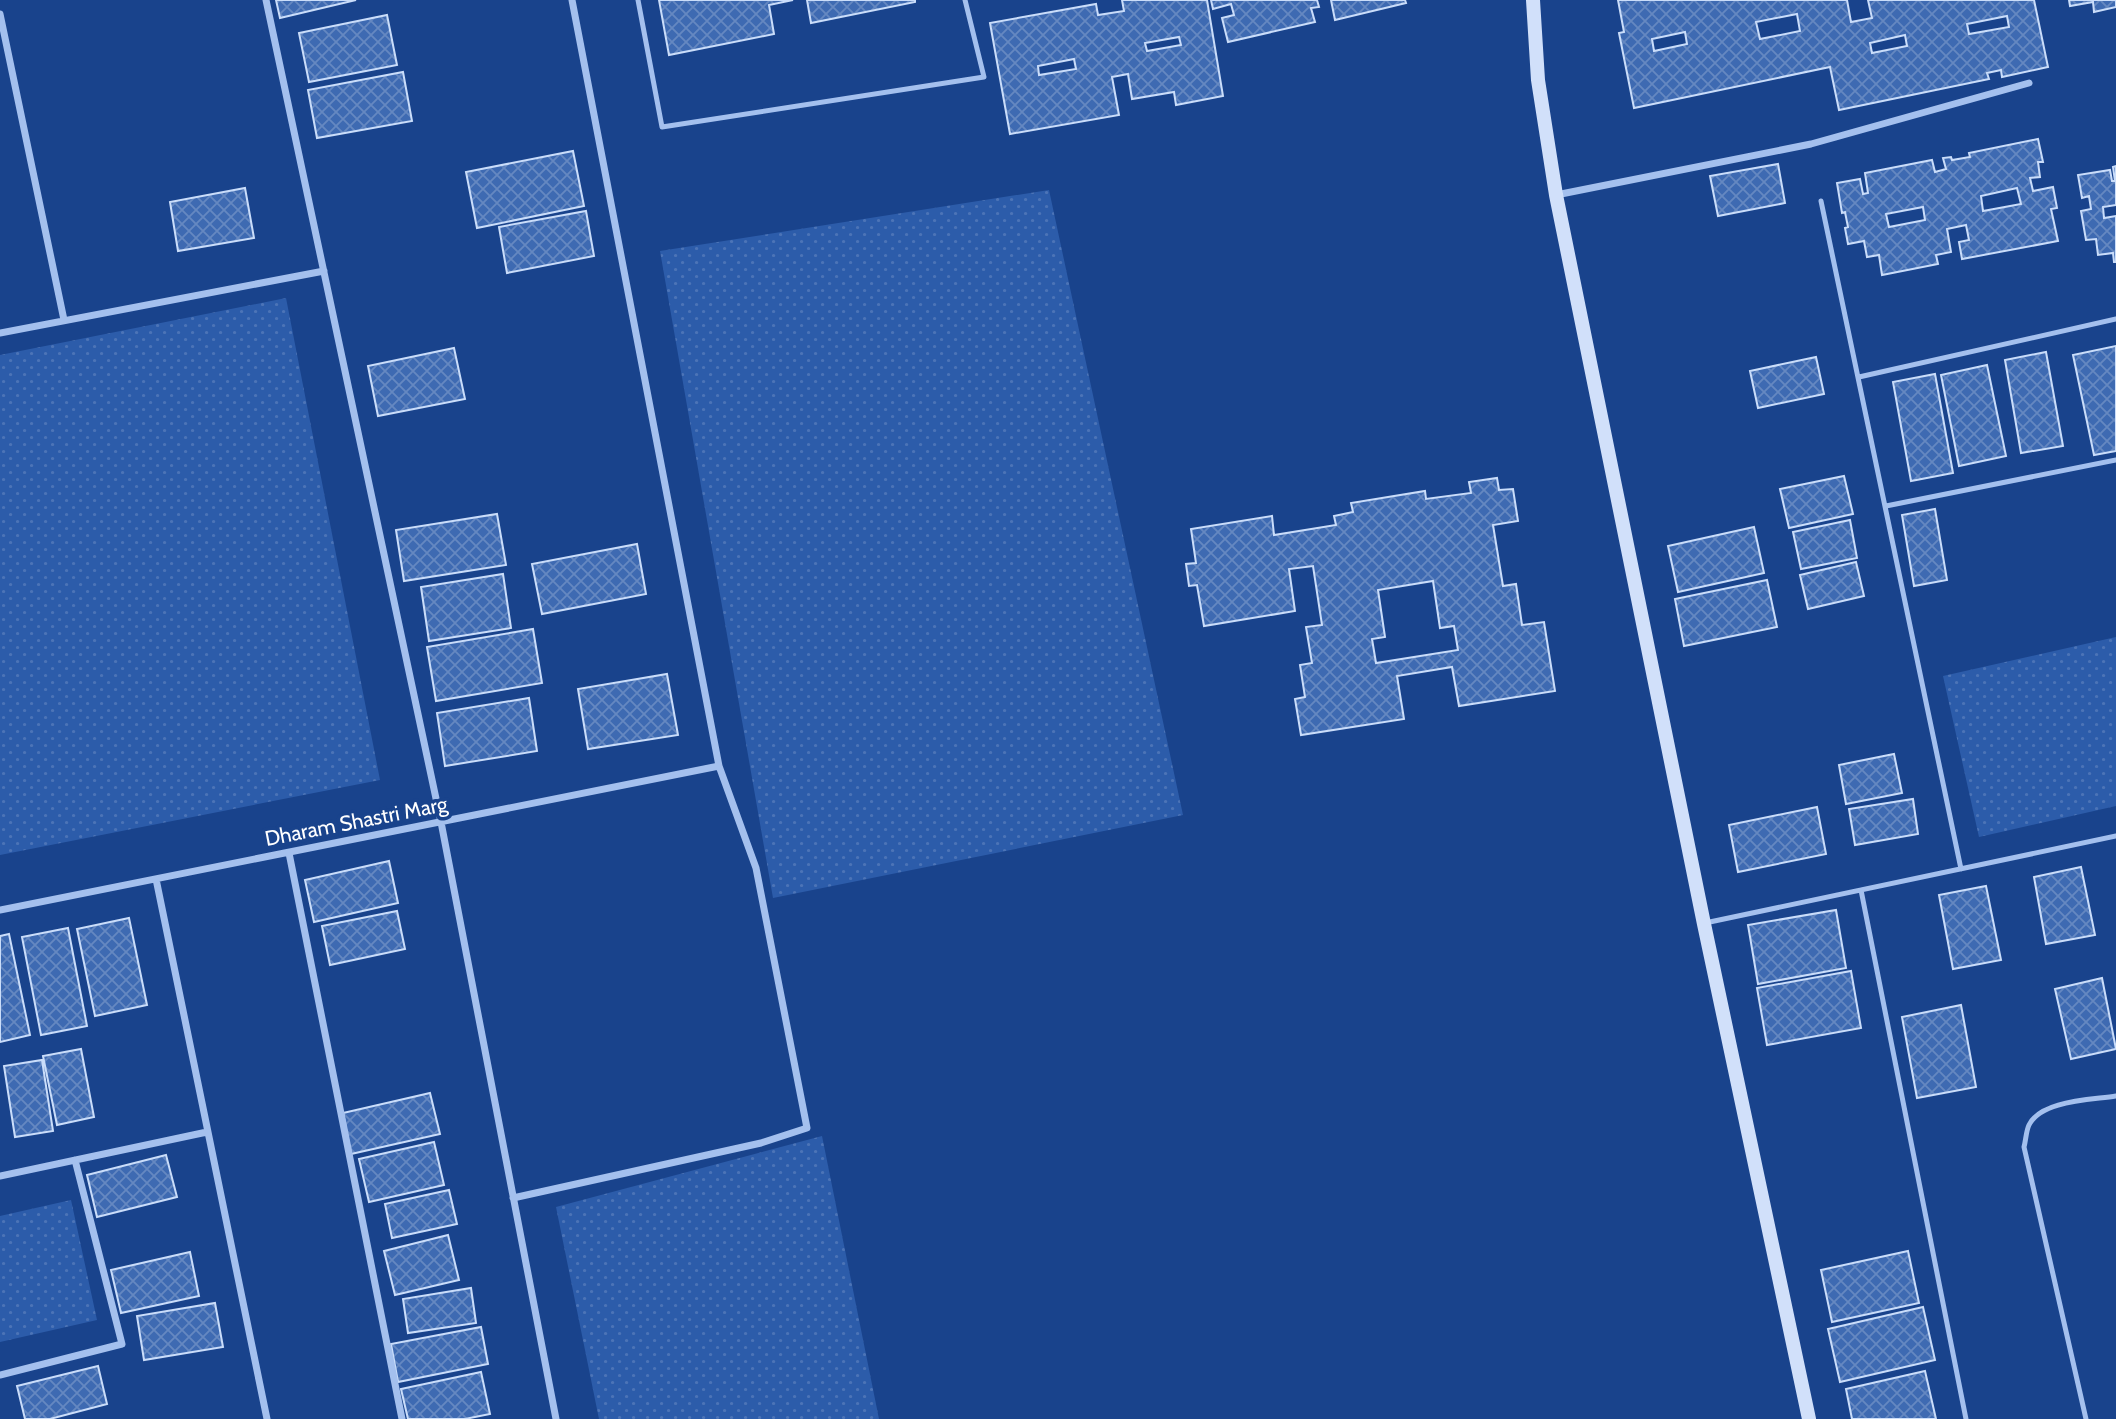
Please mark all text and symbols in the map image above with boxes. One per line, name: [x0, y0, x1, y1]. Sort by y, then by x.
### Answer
street label: Dharam Shastri Marg: [263, 791, 450, 851]

